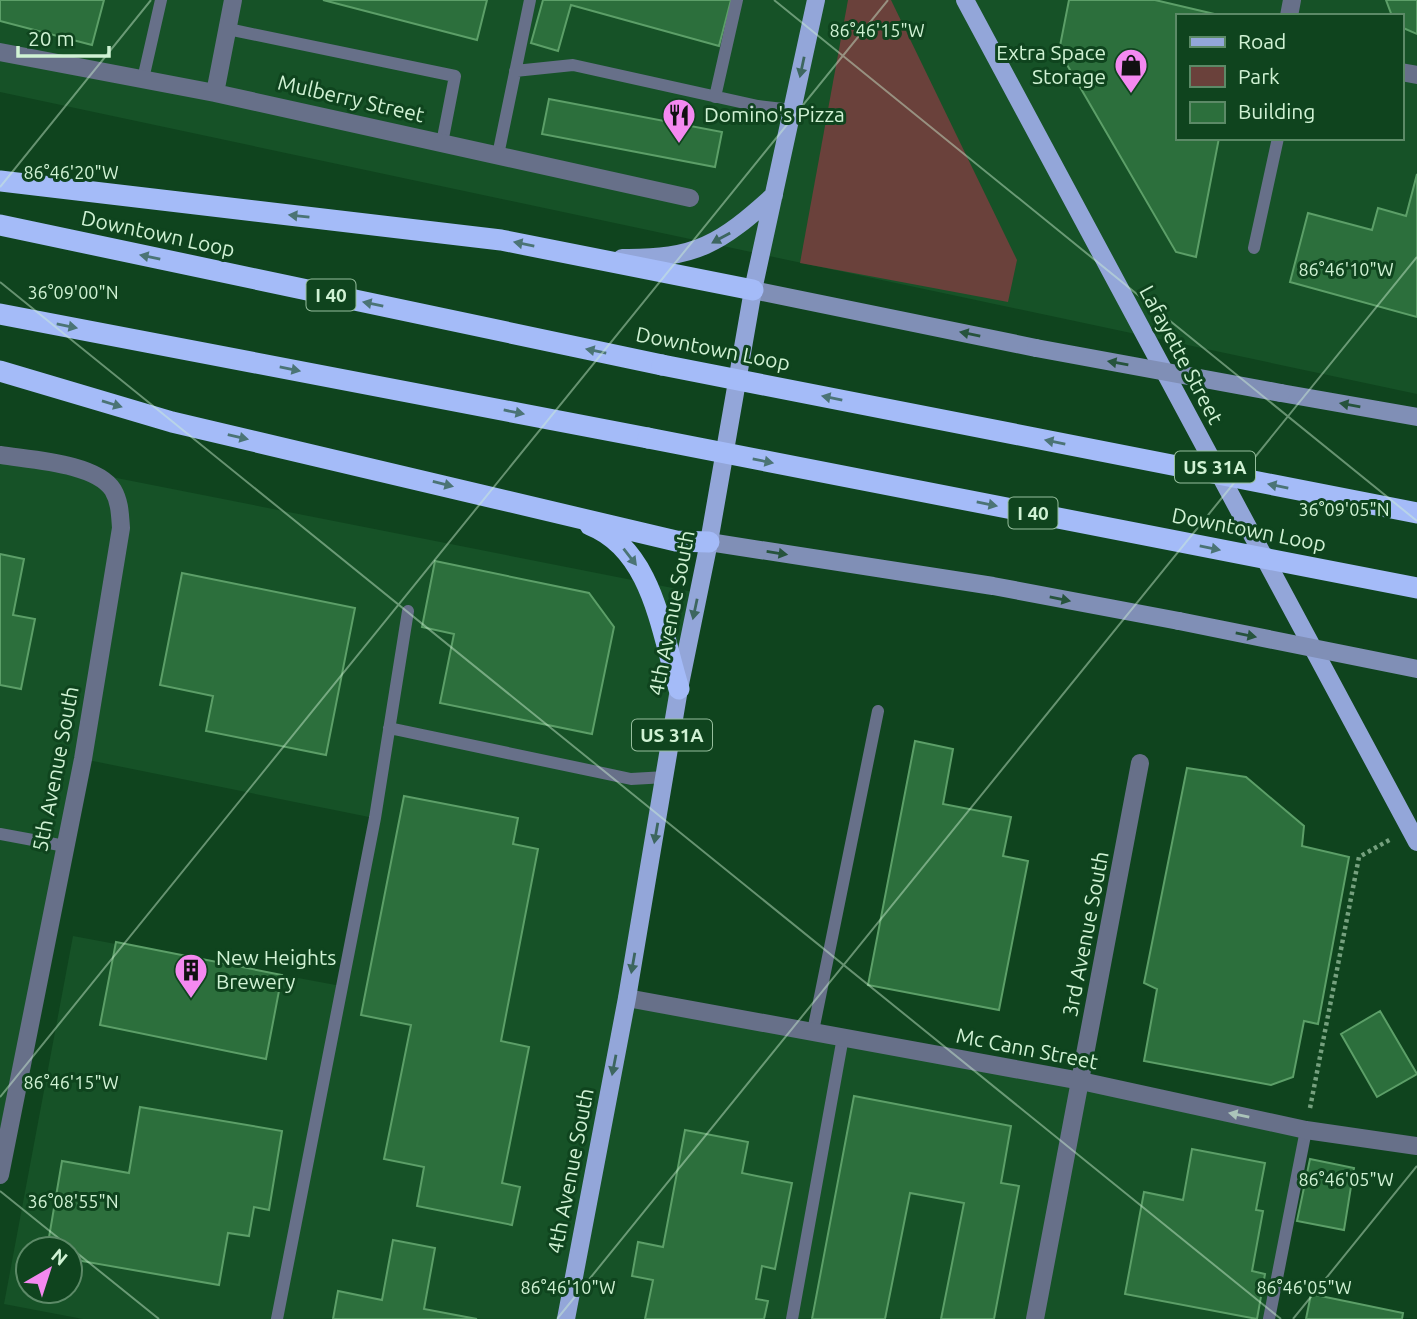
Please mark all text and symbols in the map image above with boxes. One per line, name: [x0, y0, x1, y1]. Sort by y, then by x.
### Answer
scale bar: [18, 14, 108, 58]
legend: [1176, 14, 1403, 140]
text: 86°46'15"W: [829, 20, 925, 40]
text: 20 m: [28, 26, 75, 50]
text: Road: [1238, 29, 1286, 53]
place label: Extra Space Storage: [996, 40, 1106, 88]
shop icon: Extra Space Storage: [1112, 46, 1150, 95]
one-way arrow: [796, 56, 807, 78]
text: Park: [1238, 64, 1280, 88]
street label: Mulberry Street: [276, 70, 427, 127]
restaurant icon: Domino's Pizza: [660, 96, 698, 145]
text: Building: [1238, 99, 1315, 123]
place label: Domino's Pizza: [704, 102, 845, 126]
text: 86°46'20"W: [23, 162, 119, 182]
street label: Downtown Loop: [79, 205, 237, 261]
one-way arrow: [287, 211, 309, 222]
one-way arrow: [712, 232, 731, 244]
one-way arrow: [513, 239, 535, 250]
one-way arrow: [139, 252, 161, 263]
text: 86°46'10"W: [1298, 259, 1394, 279]
road number: I 40: [306, 280, 356, 310]
street label: Lafayette Street: [1135, 281, 1228, 428]
text: 36°09'00"N: [27, 282, 119, 302]
one-way arrow: [362, 298, 384, 309]
one-way arrow: [56, 321, 78, 332]
street label: Downtown Loop: [634, 321, 792, 375]
one-way arrow: [959, 329, 981, 340]
one-way arrow: [585, 345, 607, 356]
one-way arrow: [1106, 357, 1128, 368]
one-way arrow: [279, 364, 301, 375]
one-way arrow: [821, 392, 843, 403]
one-way arrow: [1339, 399, 1361, 410]
one-way arrow: [102, 400, 123, 410]
one-way arrow: [503, 407, 525, 418]
one-way arrow: [227, 431, 249, 442]
one-way arrow: [1044, 436, 1066, 447]
road number: US 31A: [1175, 452, 1255, 482]
one-way arrow: [753, 455, 775, 466]
one-way arrow: [432, 479, 454, 490]
one-way arrow: [1267, 480, 1289, 491]
road number: I 40: [1009, 498, 1058, 528]
one-way arrow: [976, 499, 998, 510]
text: 36°09'05"N: [1298, 499, 1390, 519]
street label: Downtown Loop: [1170, 502, 1328, 556]
street label: 4th Avenue South: [643, 528, 699, 698]
one-way arrow: [1199, 542, 1221, 553]
one-way arrow: [623, 548, 638, 566]
one-way arrow: [766, 548, 788, 559]
one-way arrow: [1049, 594, 1071, 605]
one-way arrow: [690, 598, 701, 620]
one-way arrow: [1235, 629, 1257, 640]
street label: 5th Avenue South: [27, 684, 83, 854]
road number: US 31A: [632, 720, 712, 750]
one-way arrow: [650, 822, 661, 844]
street label: 3rd Avenue South: [1057, 849, 1113, 1019]
place label: New Heights Brewery: [216, 945, 336, 993]
building icon: New Heights Brewery: [172, 951, 210, 1000]
one-way arrow: [628, 952, 639, 974]
street label: Mc Cann Street: [954, 1023, 1100, 1074]
one-way arrow: [609, 1054, 620, 1076]
text: 86°46'15"W: [23, 1072, 119, 1092]
street label: 4th Avenue South: [542, 1086, 598, 1256]
one-way arrow: [1228, 1110, 1250, 1121]
text: 86°46'05"W: [1298, 1169, 1394, 1189]
text: 36°08'55"N: [27, 1191, 119, 1211]
north arrow: [14, 1235, 84, 1305]
text: N: [47, 1244, 72, 1270]
text: 86°46'10"W: [520, 1277, 616, 1297]
text: 86°46'05"W: [1256, 1277, 1352, 1297]

